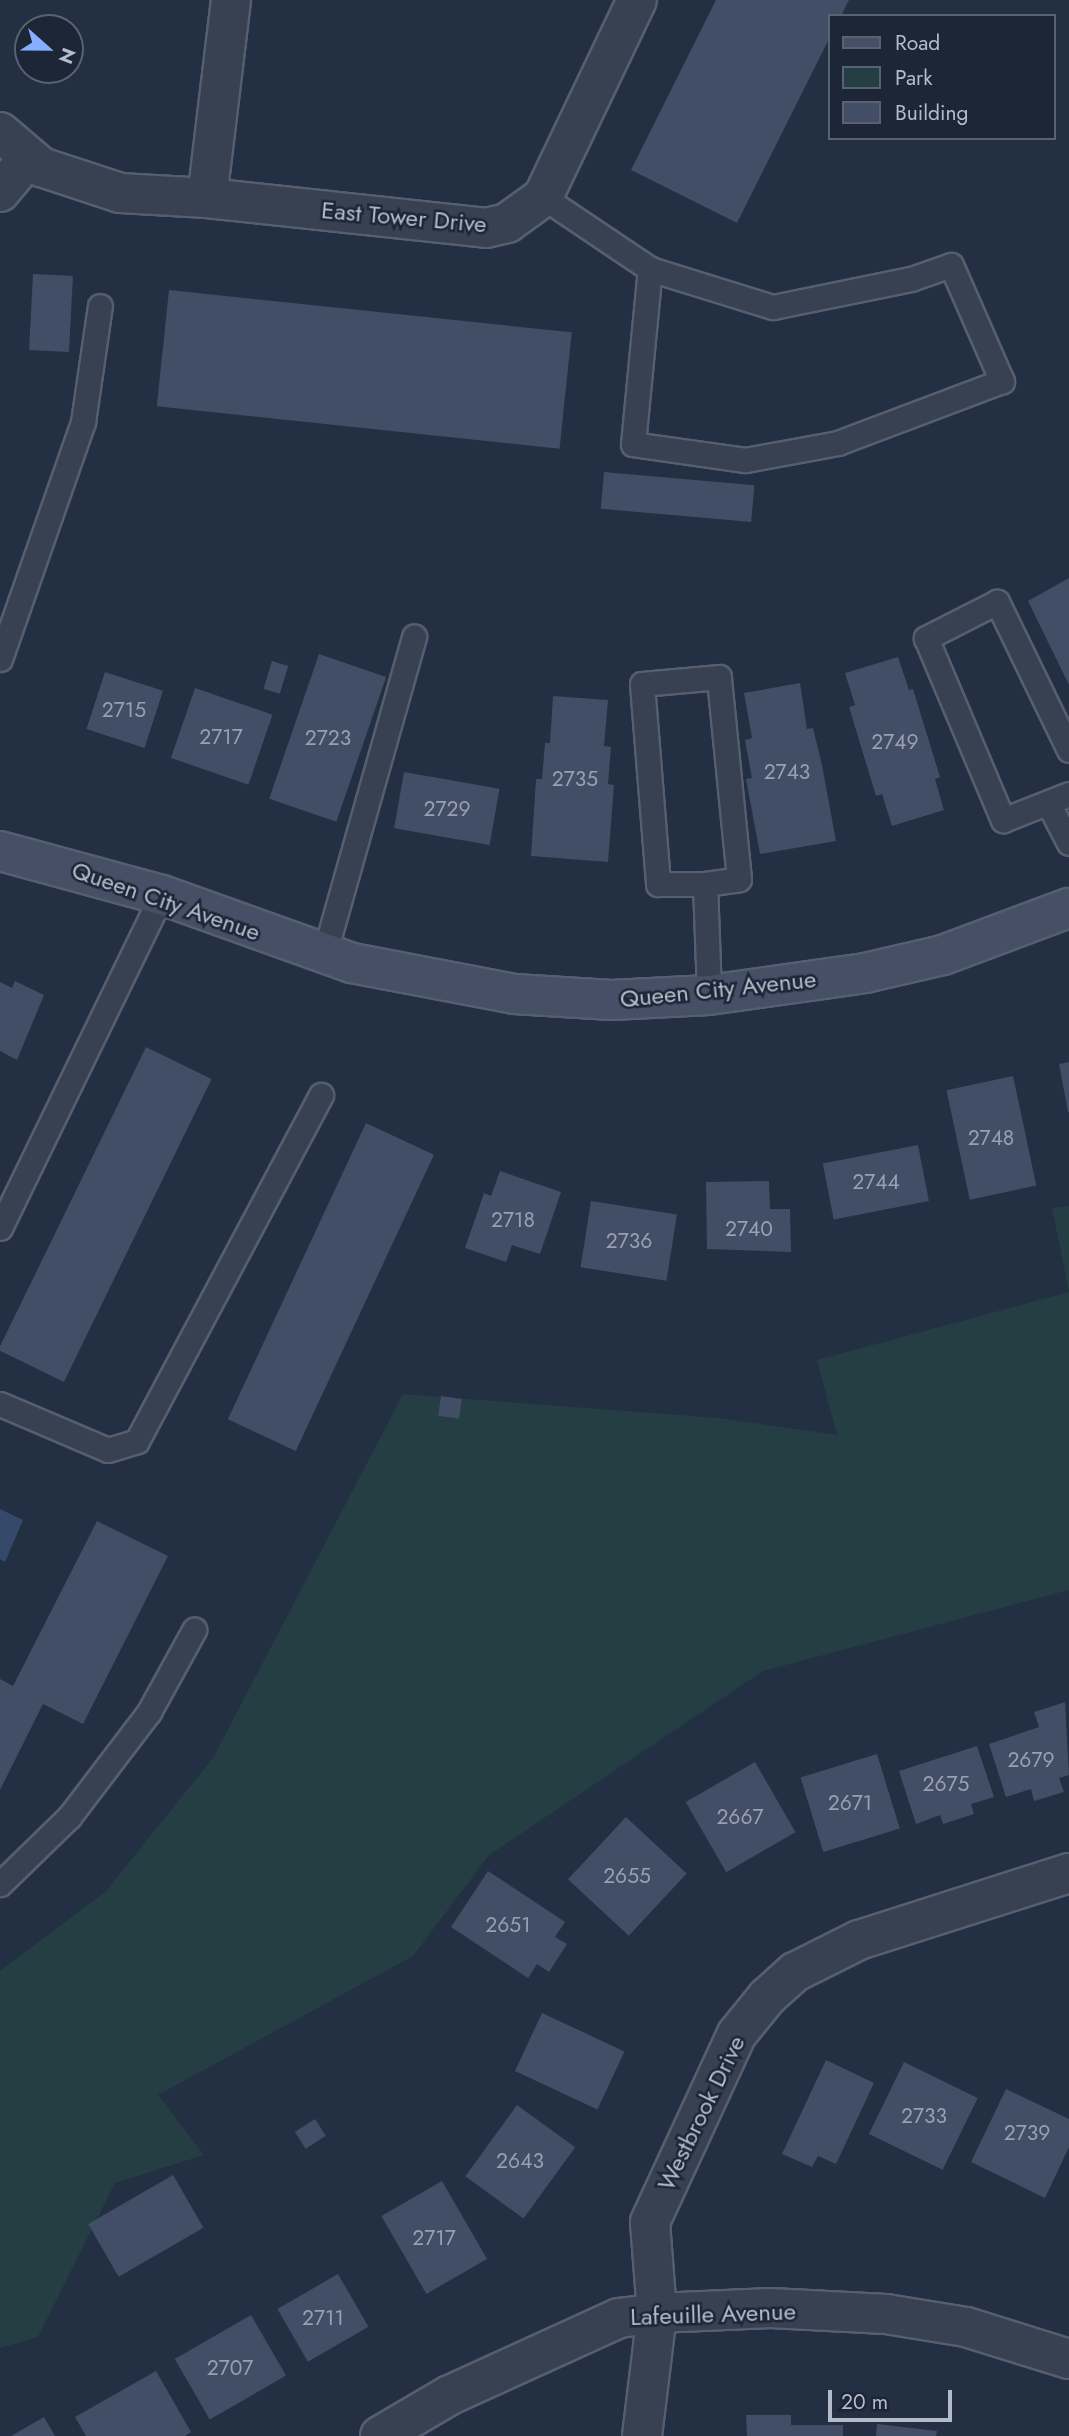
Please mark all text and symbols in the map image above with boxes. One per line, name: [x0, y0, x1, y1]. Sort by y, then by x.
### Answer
north arrow: [14, 14, 84, 84]
legend: [828, 14, 1055, 140]
text: Road: [895, 28, 940, 58]
text: N: [52, 44, 83, 68]
text: Park: [895, 63, 932, 93]
text: Building: [895, 98, 968, 128]
street label: East Tower Drive: [320, 195, 488, 239]
house number: 2715: [102, 697, 146, 723]
house number: 2717: [199, 724, 243, 750]
house number: 2723: [305, 725, 351, 751]
house number: 2749: [871, 729, 919, 755]
house number: 2743: [764, 759, 810, 785]
house number: 2735: [552, 766, 598, 792]
house number: 2729: [423, 796, 471, 822]
street label: Queen City Avenue: [68, 855, 264, 947]
street label: Queen City Avenue: [619, 964, 817, 1014]
house number: 2748: [968, 1125, 1014, 1151]
house number: 2744: [852, 1169, 900, 1195]
house number: 2718: [491, 1207, 535, 1233]
house number: 2740: [725, 1216, 773, 1242]
house number: 2736: [606, 1228, 652, 1254]
house number: 2679: [1007, 1747, 1055, 1773]
house number: 2675: [923, 1771, 969, 1797]
house number: 2671: [828, 1790, 872, 1816]
house number: 2667: [716, 1804, 764, 1830]
house number: 2655: [603, 1863, 651, 1889]
house number: 2651: [485, 1912, 531, 1938]
street label: Westbrook Drive: [651, 2031, 751, 2195]
house number: 2733: [901, 2103, 947, 2129]
house number: 2739: [1004, 2120, 1050, 2146]
house number: 2643: [496, 2148, 544, 2174]
house number: 2717: [412, 2225, 456, 2251]
street label: Lafeuille Avenue: [630, 2297, 796, 2331]
house number: 2711: [302, 2305, 344, 2331]
house number: 2707: [207, 2355, 253, 2381]
scale bar: [831, 2376, 955, 2420]
text: 20 m: [841, 2387, 888, 2417]

